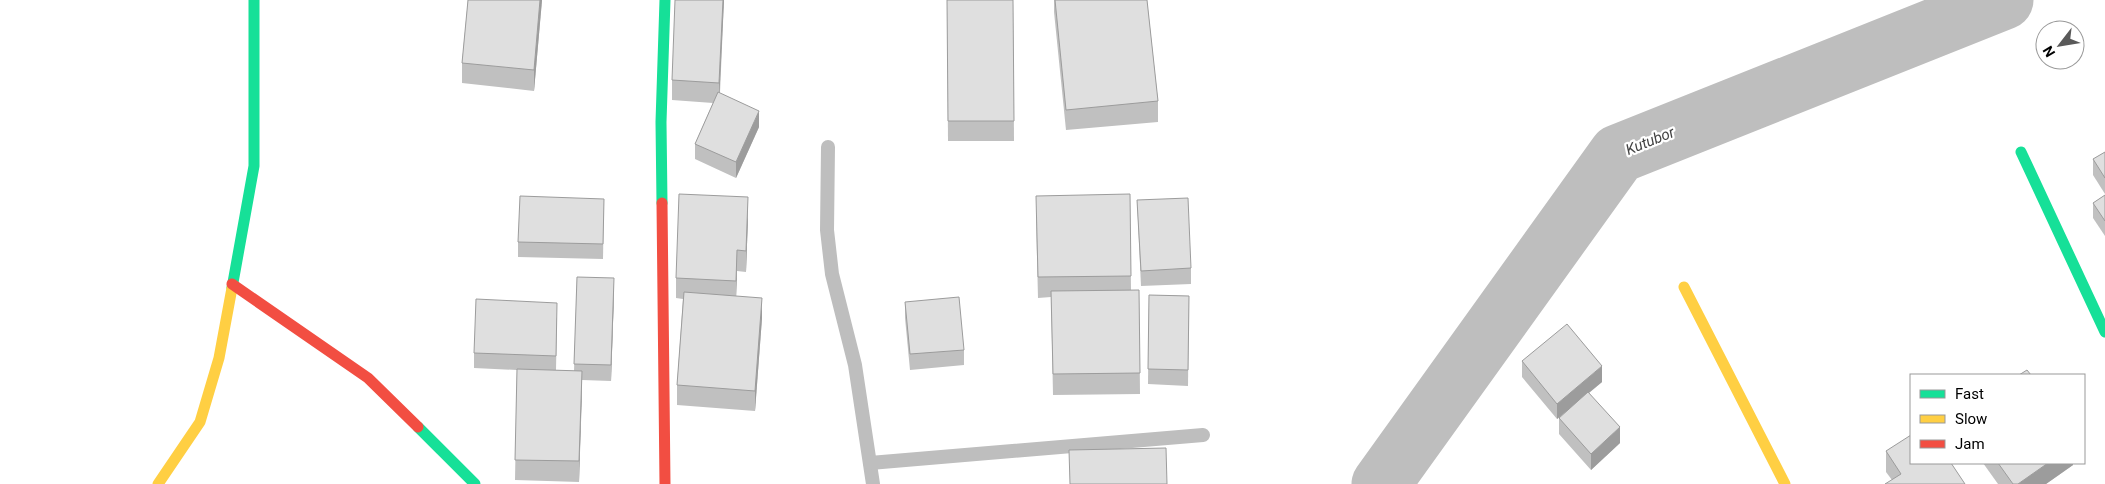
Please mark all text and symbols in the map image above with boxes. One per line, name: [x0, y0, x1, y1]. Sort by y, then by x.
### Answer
north arrow: [2035, 20, 2085, 70]
text: N: [2039, 43, 2058, 60]
water label: Kutubor: [1623, 123, 1678, 159]
legend: [1910, 374, 2085, 464]
text: Fast: [1955, 385, 1984, 403]
text: Slow: [1955, 410, 1987, 428]
text: Jam: [1955, 435, 1985, 453]

